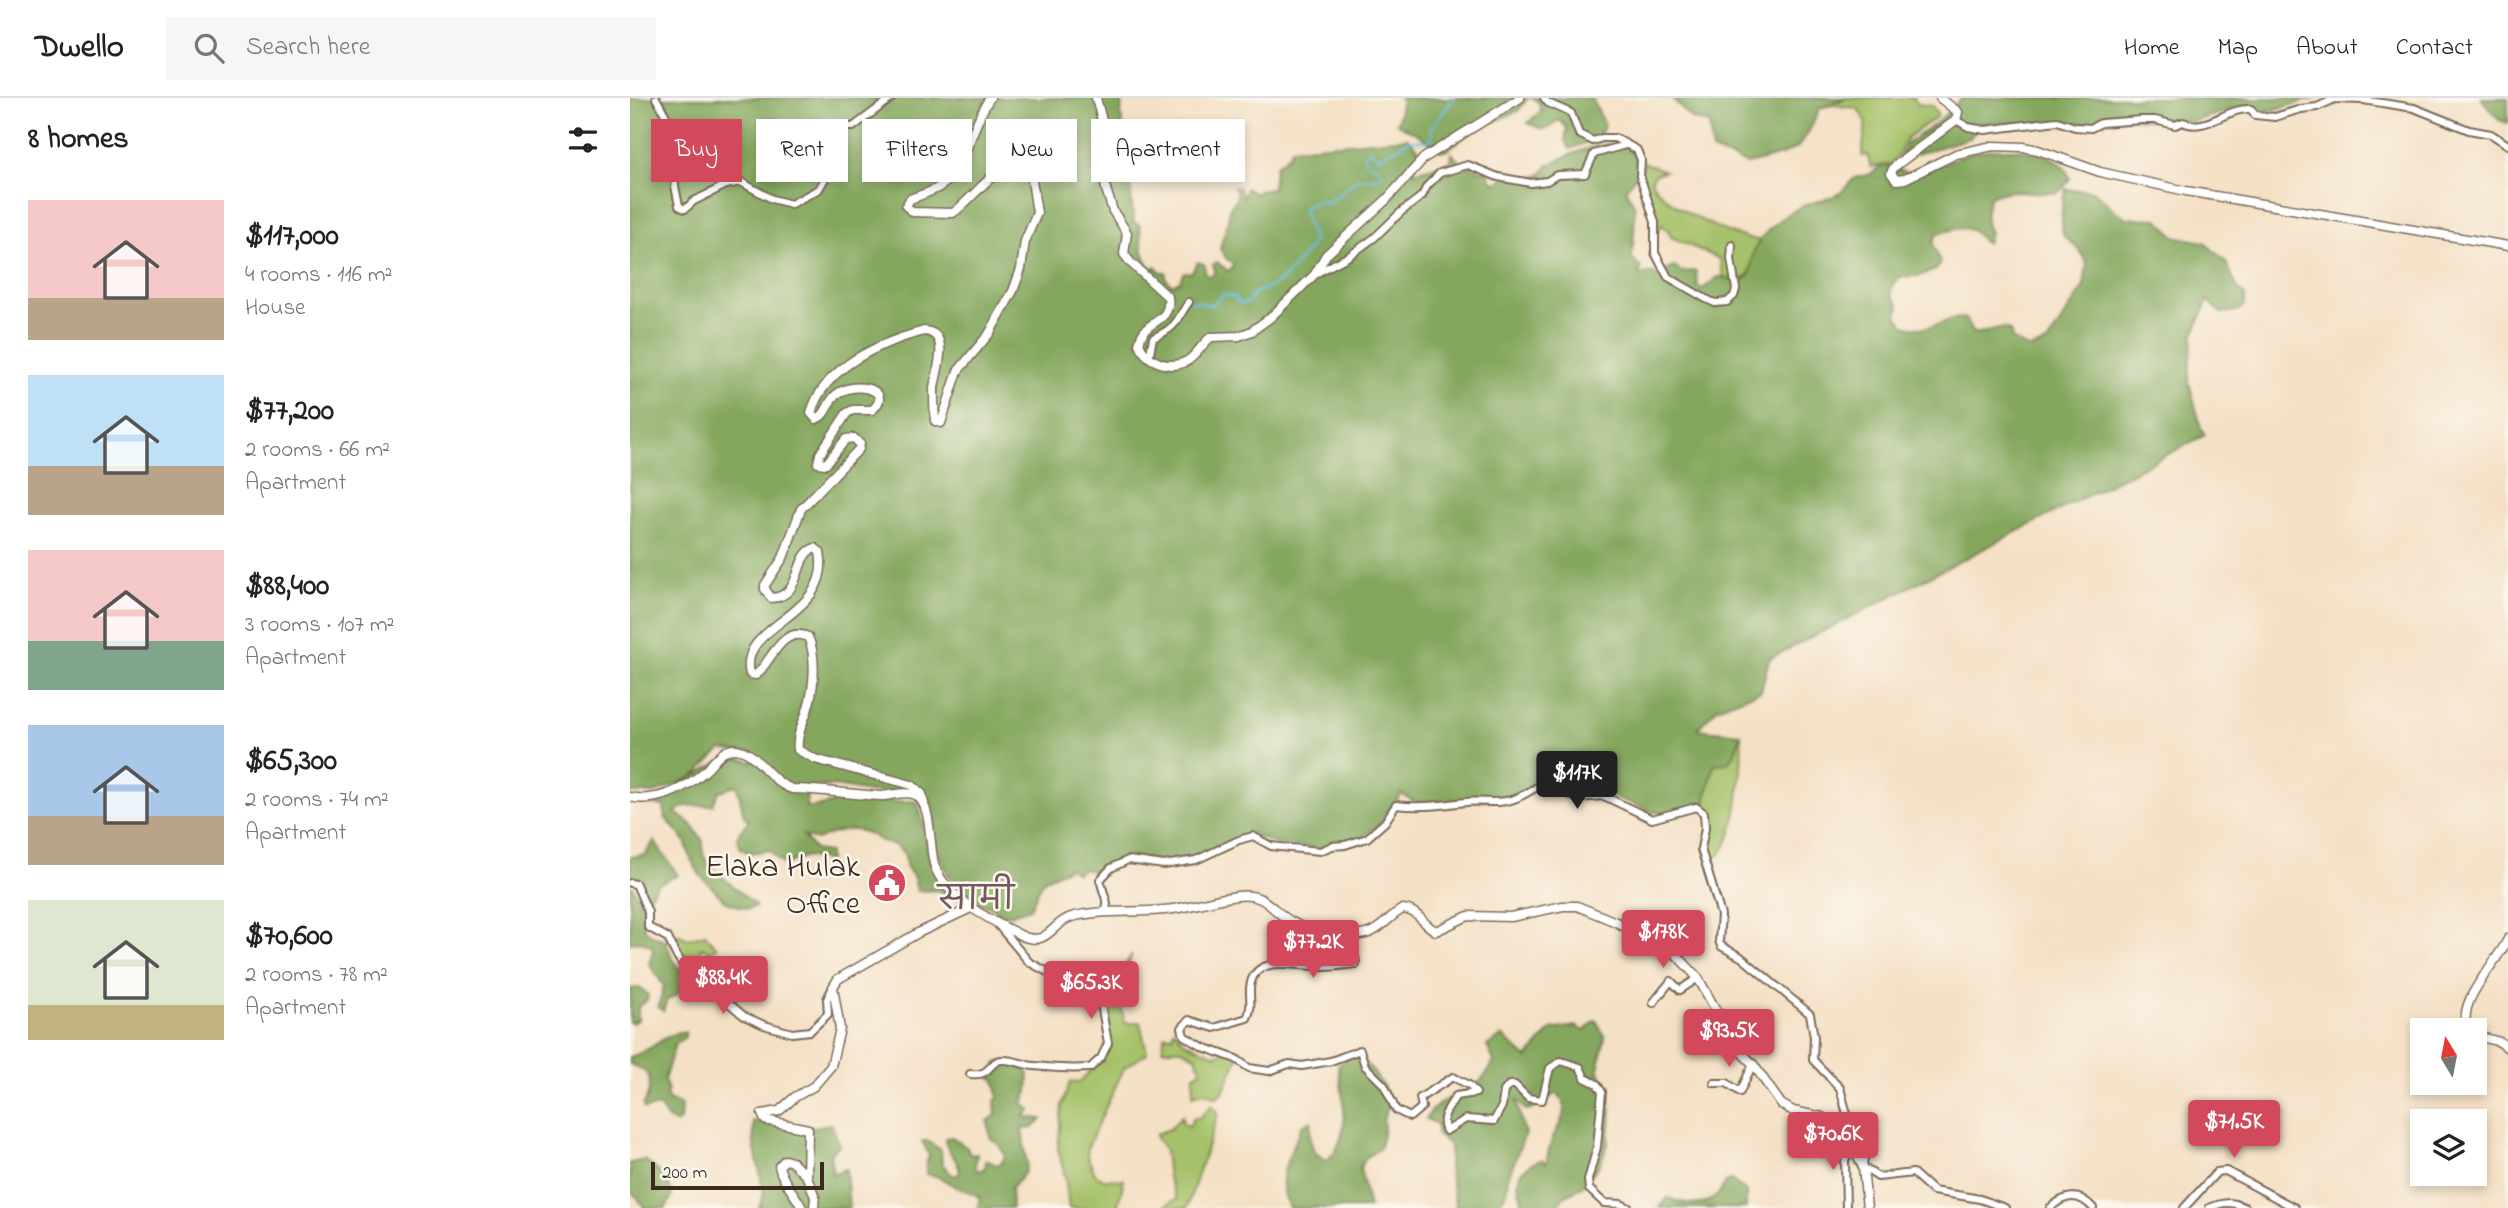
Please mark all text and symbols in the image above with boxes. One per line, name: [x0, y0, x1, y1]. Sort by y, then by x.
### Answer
search box: [166, 17, 656, 80]
text: Dwello: [35, 24, 124, 72]
icon: search: [190, 29, 228, 67]
text: Search here: [246, 29, 370, 67]
text: Home: [2124, 31, 2180, 66]
text: Map: [2218, 31, 2258, 66]
text: About: [2296, 31, 2358, 66]
text: Contact: [2396, 31, 2473, 66]
text: 8 homes: [28, 118, 129, 162]
chip: Buy: [651, 119, 742, 182]
chip: Rent: [756, 119, 848, 182]
chip: Filters: [862, 119, 972, 182]
chip: New: [986, 119, 1077, 182]
chip: Apartment: [1091, 119, 1245, 182]
icon: filters: [564, 121, 602, 159]
text: $117,000: [245, 215, 339, 259]
icon: home: [84, 228, 168, 312]
text: 4 rooms · 116 m²: [245, 259, 392, 292]
text: House: [245, 292, 305, 325]
text: $77,200: [245, 390, 334, 434]
icon: home: [84, 403, 168, 487]
text: 2 rooms · 66 m²: [245, 434, 390, 467]
text: Apartment: [245, 467, 346, 500]
text: $88,400: [245, 565, 329, 609]
icon: home: [84, 578, 168, 662]
text: 3 rooms · 107 m²: [245, 609, 394, 642]
text: Apartment: [245, 642, 346, 675]
text: $65,300: [245, 740, 337, 784]
pin: $117K: [1528, 752, 1626, 811]
icon: home: [84, 753, 168, 837]
text: $117K: [1552, 757, 1602, 790]
text: 2 rooms · 74 m²: [245, 784, 389, 817]
text: Apartment: [245, 817, 346, 850]
place label: Elaka Hulak Office: [705, 845, 861, 929]
public building icon: Elaka Hulak Office: [866, 862, 908, 904]
district label: सामी: [936, 873, 1016, 925]
pin: $178K: [1614, 910, 1712, 970]
text: $70,600: [245, 915, 333, 959]
text: $178K: [1638, 916, 1688, 949]
pin: $77.2K: [1256, 920, 1370, 980]
text: $77.2K: [1283, 926, 1343, 959]
icon: home: [84, 928, 168, 1012]
pin: $88.4K: [666, 956, 780, 1016]
text: 2 rooms · 78 m²: [245, 959, 388, 992]
text: $88.4K: [695, 962, 751, 995]
pin: $65.3K: [1034, 962, 1148, 1021]
text: $65.3K: [1060, 967, 1122, 1000]
text: Apartment: [245, 992, 346, 1025]
pin: $93.5K: [1672, 1010, 1786, 1069]
text: $93.5K: [1699, 1015, 1759, 1048]
north arrow: [2410, 1018, 2487, 1096]
map controls: [2410, 1018, 2487, 1186]
pin: $71.5K: [2177, 1100, 2291, 1160]
text: $71.5K: [2204, 1106, 2264, 1139]
button: layers: [2410, 1109, 2487, 1186]
pin: $70.6K: [1776, 1112, 1890, 1172]
text: $70.6K: [1803, 1118, 1863, 1151]
scale bar: [651, 1159, 824, 1191]
text: 200 m: [662, 1160, 707, 1187]

